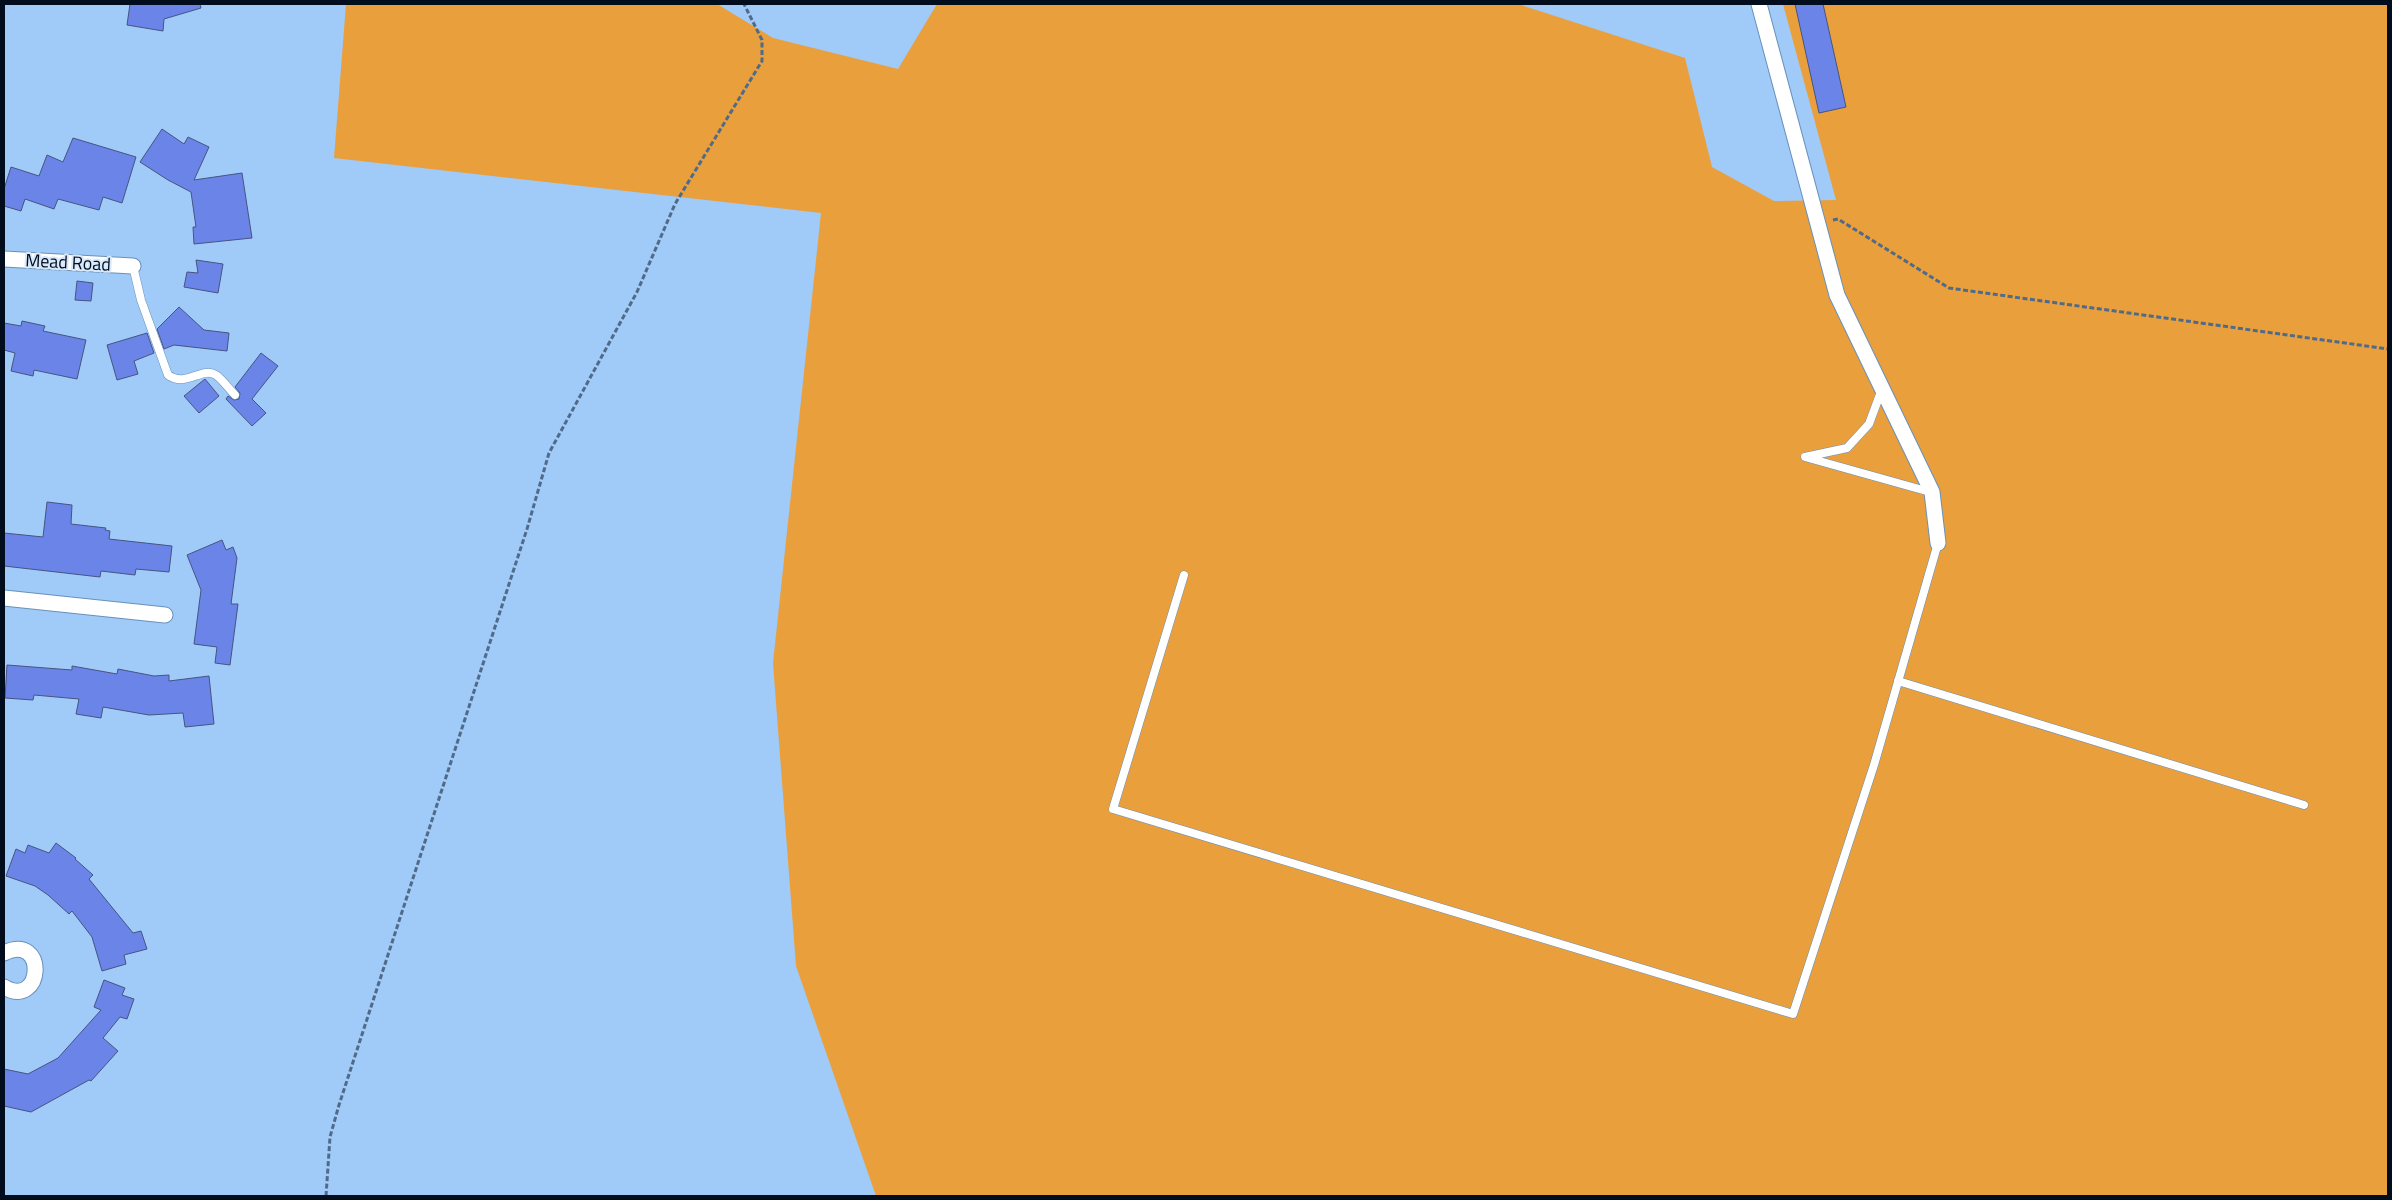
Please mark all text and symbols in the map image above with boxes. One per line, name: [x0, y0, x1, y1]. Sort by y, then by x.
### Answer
street label: Mead Road: [25, 246, 111, 278]

